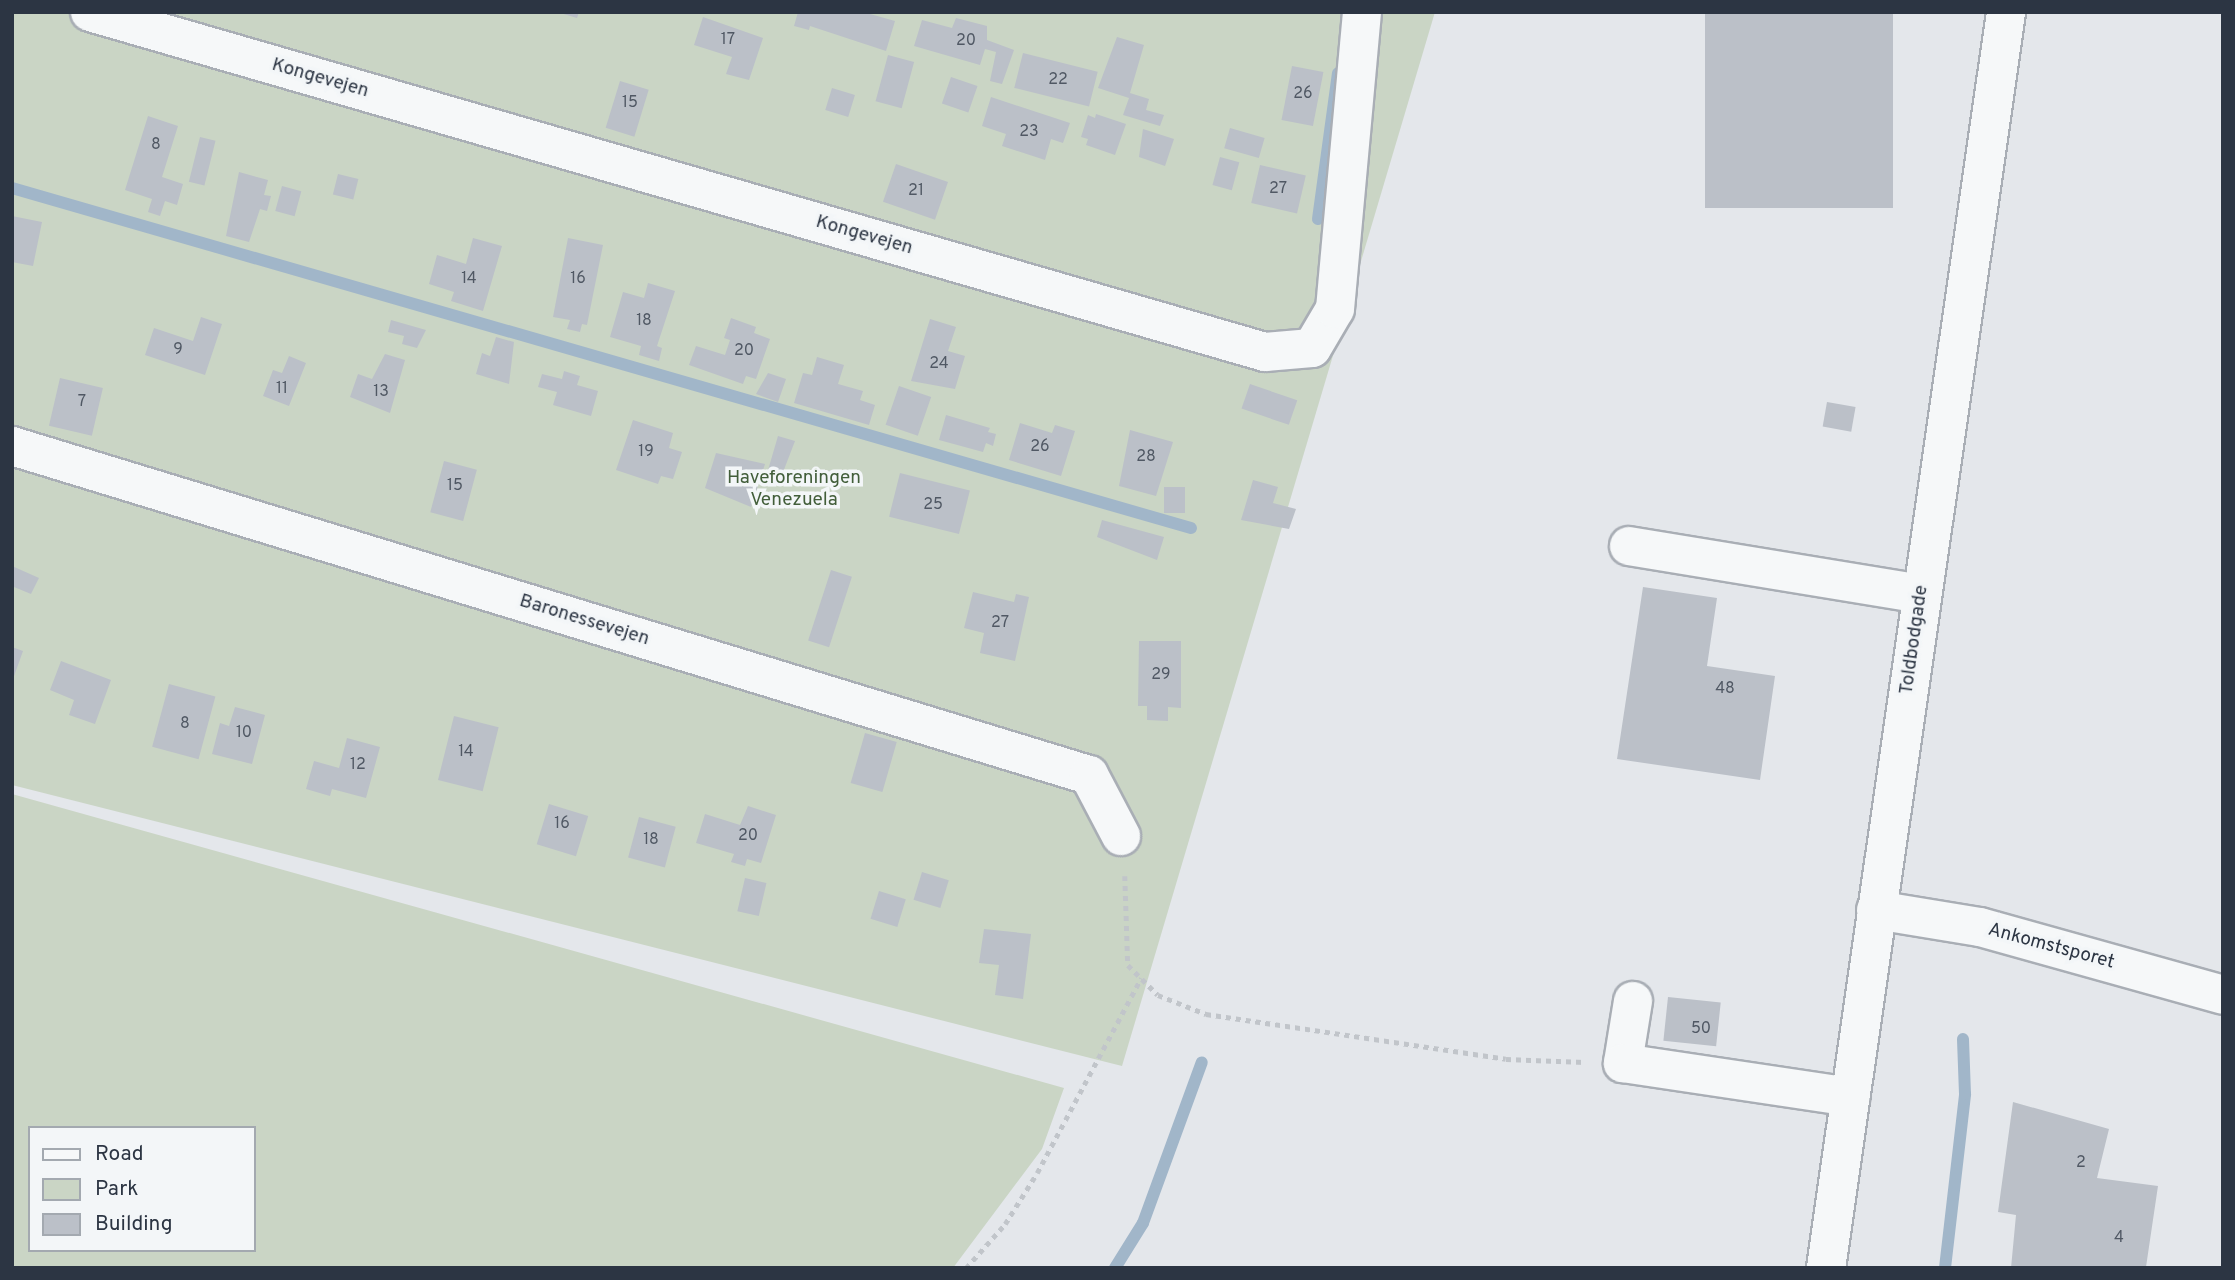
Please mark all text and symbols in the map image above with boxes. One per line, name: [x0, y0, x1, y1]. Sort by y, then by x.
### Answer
house number: 17: [721, 30, 735, 50]
house number: 20: [956, 31, 976, 51]
street label: Kongevejen: [269, 54, 371, 104]
house number: 22: [1048, 70, 1068, 90]
house number: 26: [1293, 84, 1313, 104]
house number: 15: [622, 93, 638, 113]
house number: 23: [1019, 122, 1039, 142]
house number: 8: [151, 135, 161, 155]
house number: 27: [1269, 179, 1287, 199]
house number: 21: [908, 181, 924, 201]
street label: Kongevejen: [813, 211, 915, 261]
house number: 14: [461, 269, 477, 289]
house number: 16: [570, 269, 586, 289]
house number: 18: [636, 311, 652, 331]
house number: 9: [173, 340, 183, 360]
house number: 20: [734, 341, 754, 361]
house number: 24: [929, 354, 949, 374]
house number: 11: [276, 379, 288, 399]
house number: 13: [373, 382, 389, 402]
house number: 7: [78, 392, 86, 412]
house number: 26: [1030, 437, 1050, 457]
house number: 19: [638, 442, 654, 462]
house number: 28: [1136, 447, 1156, 467]
park label: Haveforeningen Venezuela: [727, 468, 861, 512]
house number: 15: [447, 476, 463, 496]
house number: 25: [923, 495, 943, 515]
street label: Toldbodgade: [1896, 584, 1934, 696]
street label: Baronessevejen: [516, 590, 652, 652]
house number: 27: [991, 613, 1009, 633]
house number: 29: [1151, 665, 1171, 685]
house number: 48: [1715, 679, 1735, 699]
house number: 8: [180, 714, 190, 734]
house number: 10: [236, 723, 252, 743]
house number: 14: [458, 742, 474, 762]
house number: 12: [350, 755, 366, 775]
house number: 16: [554, 814, 570, 834]
house number: 20: [738, 826, 758, 846]
house number: 18: [643, 830, 659, 850]
street label: Ankomstsporet: [1985, 919, 2117, 975]
house number: 50: [1691, 1019, 1711, 1039]
legend: [28, 1126, 256, 1252]
text: Road: [95, 1141, 144, 1168]
house number: 2: [2076, 1153, 2086, 1173]
text: Park: [95, 1176, 138, 1203]
text: Building: [95, 1211, 173, 1238]
house number: 4: [2114, 1228, 2124, 1248]

